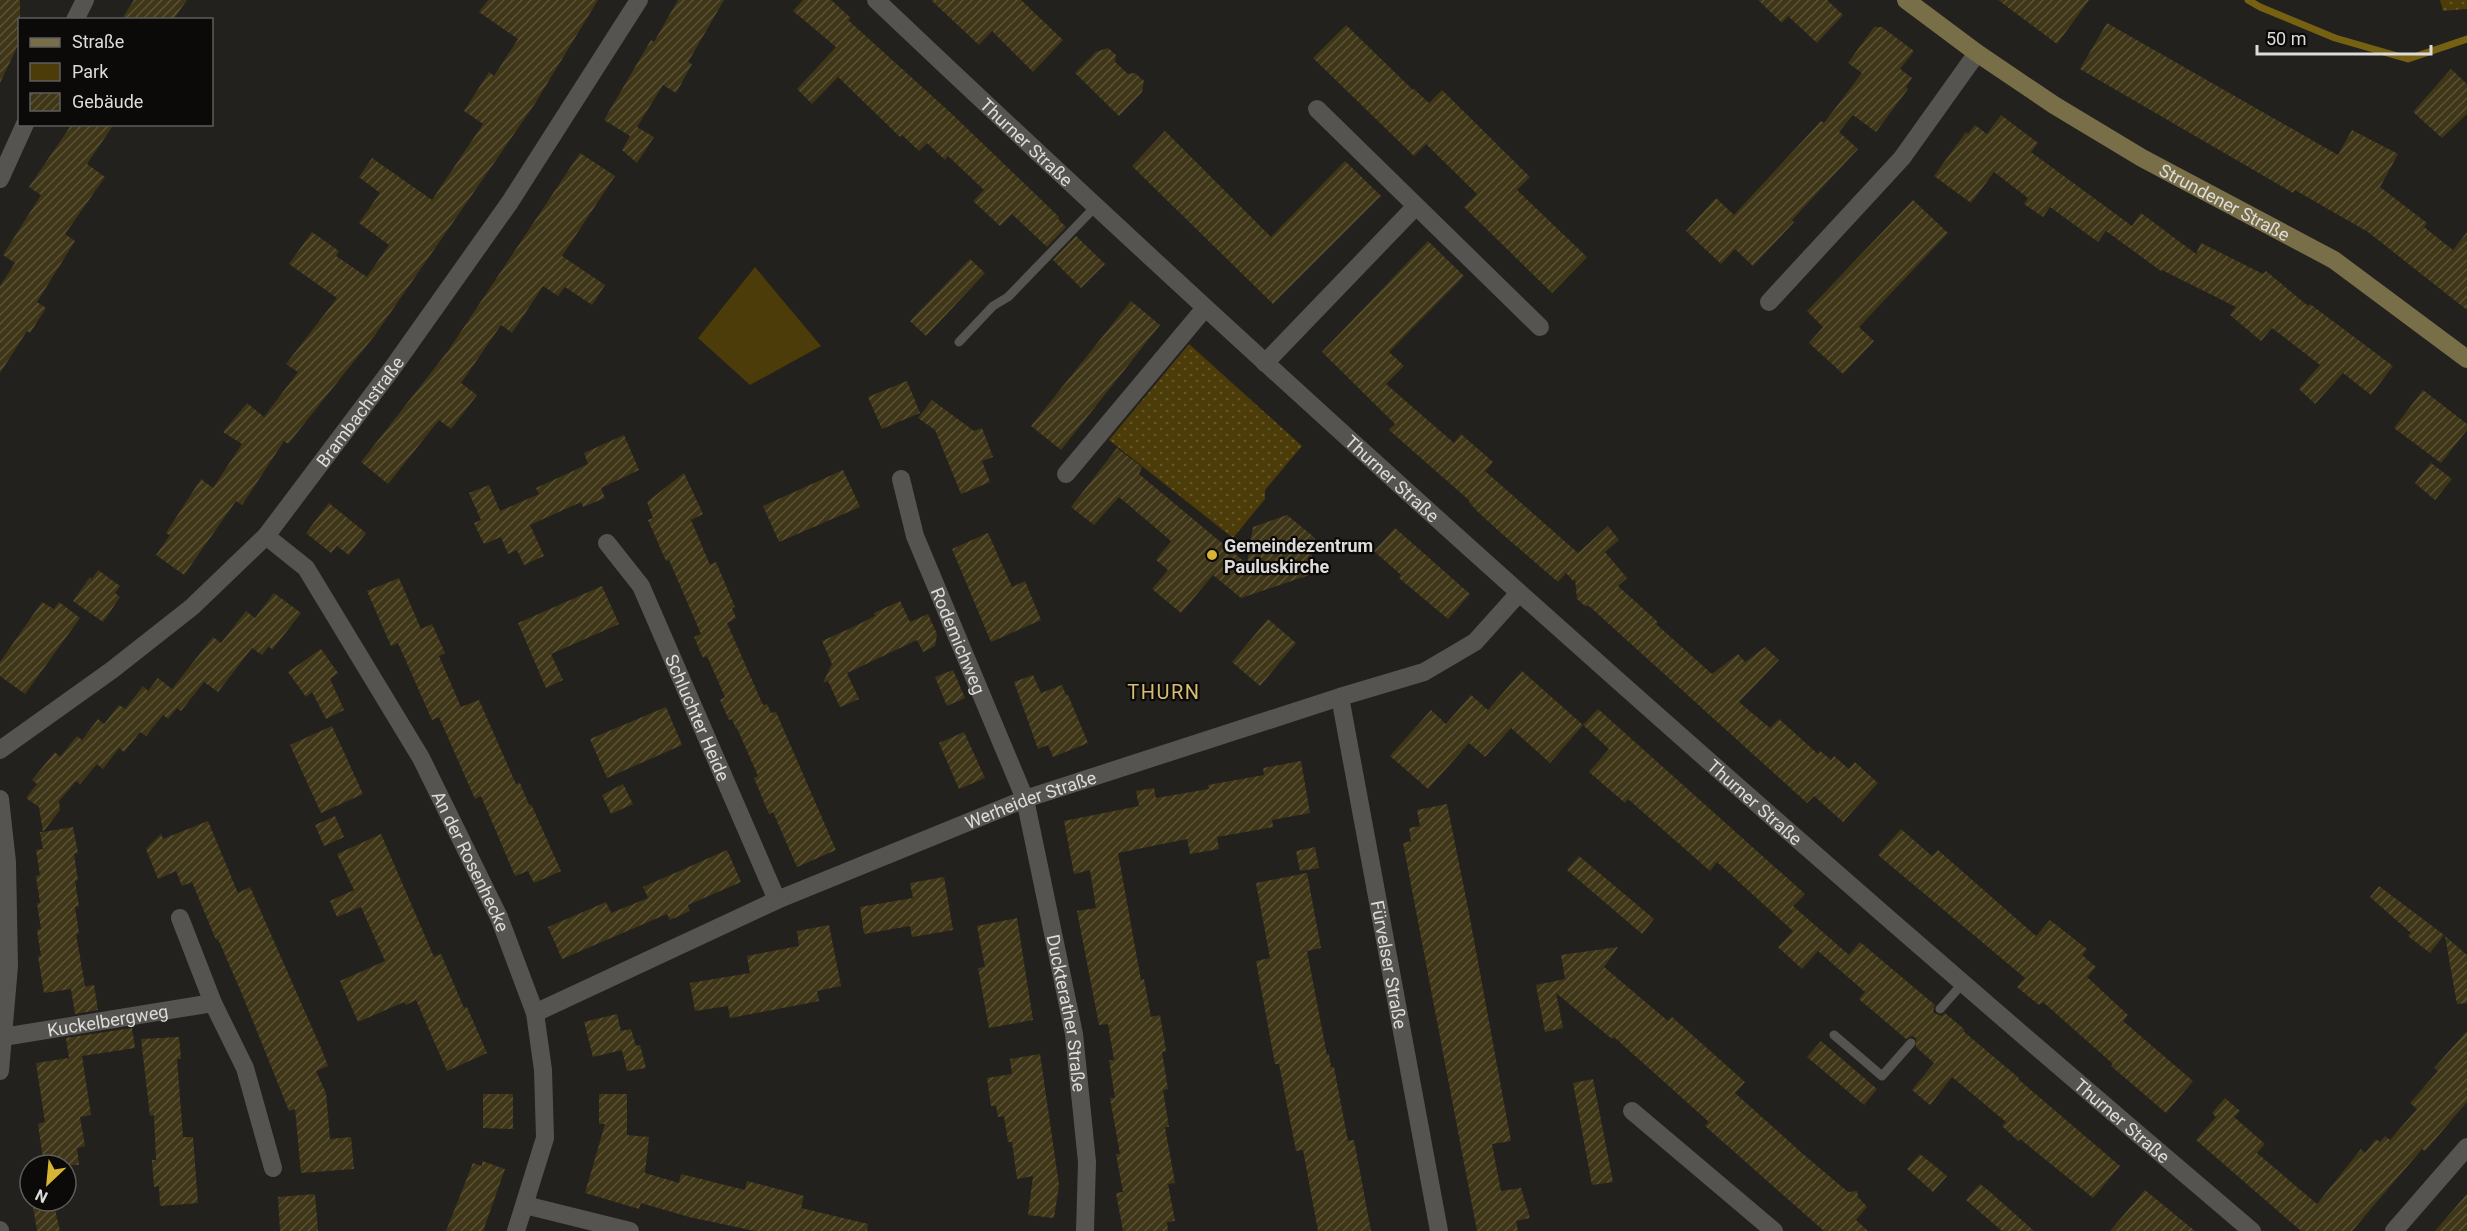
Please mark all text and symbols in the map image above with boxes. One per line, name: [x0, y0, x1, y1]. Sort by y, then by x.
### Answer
legend: [18, 18, 213, 126]
scale bar: [2257, 18, 2431, 56]
text: 50 m: [2266, 28, 2306, 49]
text: Straße: [72, 31, 124, 52]
text: Park: [72, 61, 109, 82]
text: Gebäude: [72, 91, 143, 112]
street label: Thurner Straße: [976, 94, 1077, 190]
street label: Strundener Straße: [2156, 159, 2294, 245]
street label: Brambachstraße: [311, 352, 408, 471]
street label: Thurner Straße: [1341, 431, 1444, 526]
place label: Gemeindezentrum Pauluskirche: [1224, 535, 1373, 577]
marker: Gemeindezentrum Pauluskirche: [1205, 548, 1219, 562]
street label: Rodemichweg: [927, 584, 990, 697]
street label: Schluchter Heide: [661, 651, 735, 784]
district label: THURN: [1127, 680, 1201, 704]
street label: Thurner Straße: [1703, 755, 1807, 849]
street label: Werheider Straße: [962, 766, 1099, 833]
street label: An der Rosenhecke: [428, 787, 514, 934]
street label: Fürvelser Straße: [1367, 898, 1412, 1030]
street label: Duckterather Straße: [1043, 932, 1090, 1093]
street label: Kuckelbergweg: [46, 1000, 170, 1040]
street label: Thurner Straße: [2070, 1074, 2174, 1167]
north arrow: [18, 1153, 78, 1213]
text: N: [32, 1185, 51, 1207]

